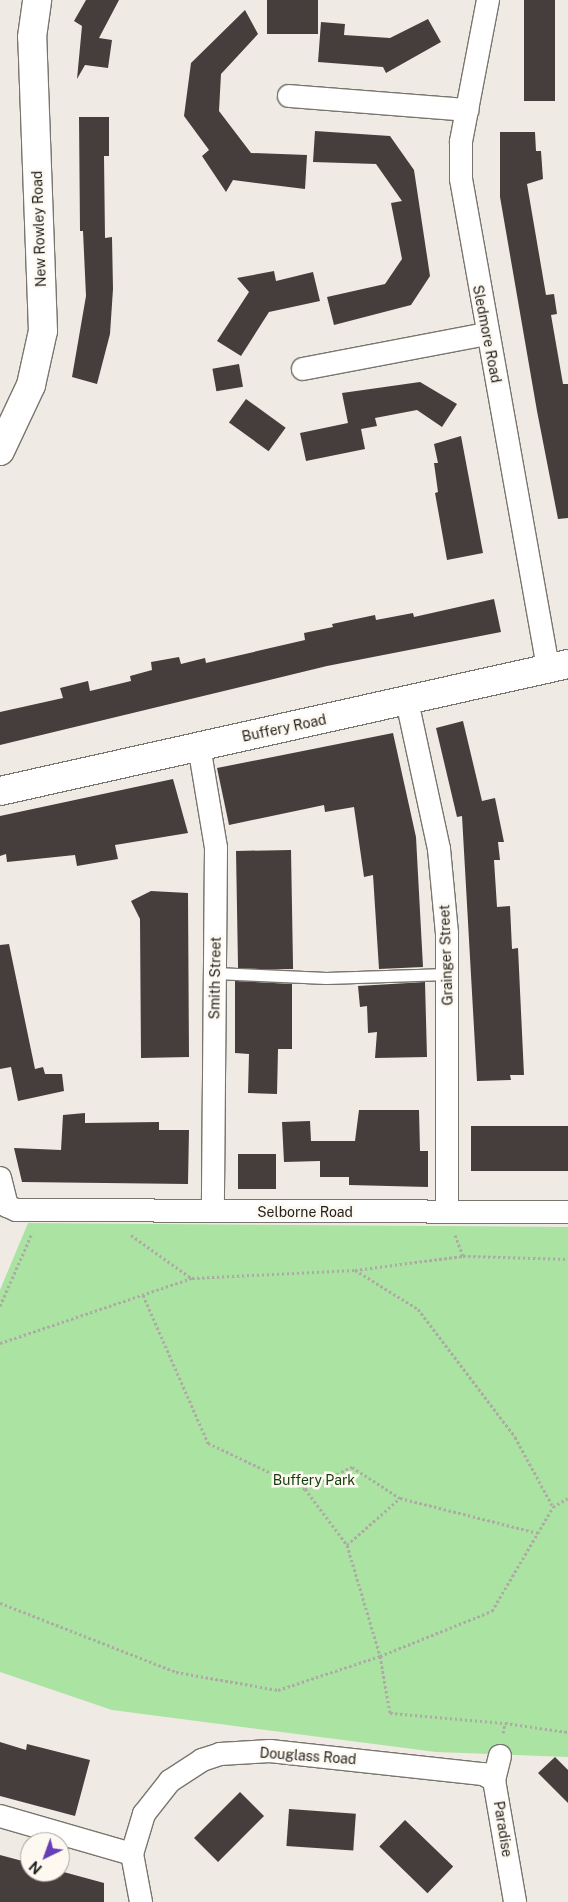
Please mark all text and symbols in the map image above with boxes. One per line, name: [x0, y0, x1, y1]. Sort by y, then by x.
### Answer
street label: New Rowley Road: [29, 171, 49, 287]
street label: Sledmore Road: [469, 284, 505, 384]
street label: Buffery Road: [240, 711, 328, 745]
street label: Grainger Street: [436, 904, 456, 1006]
street label: Smith Street: [206, 936, 224, 1020]
street label: Selborne Road: [257, 1204, 353, 1220]
park label: Buffery Park: [273, 1472, 355, 1488]
street label: Douglass Road: [259, 1744, 357, 1768]
street label: Paradise: [490, 1800, 516, 1858]
north arrow: [20, 1832, 70, 1882]
text: N: [26, 1858, 45, 1877]

